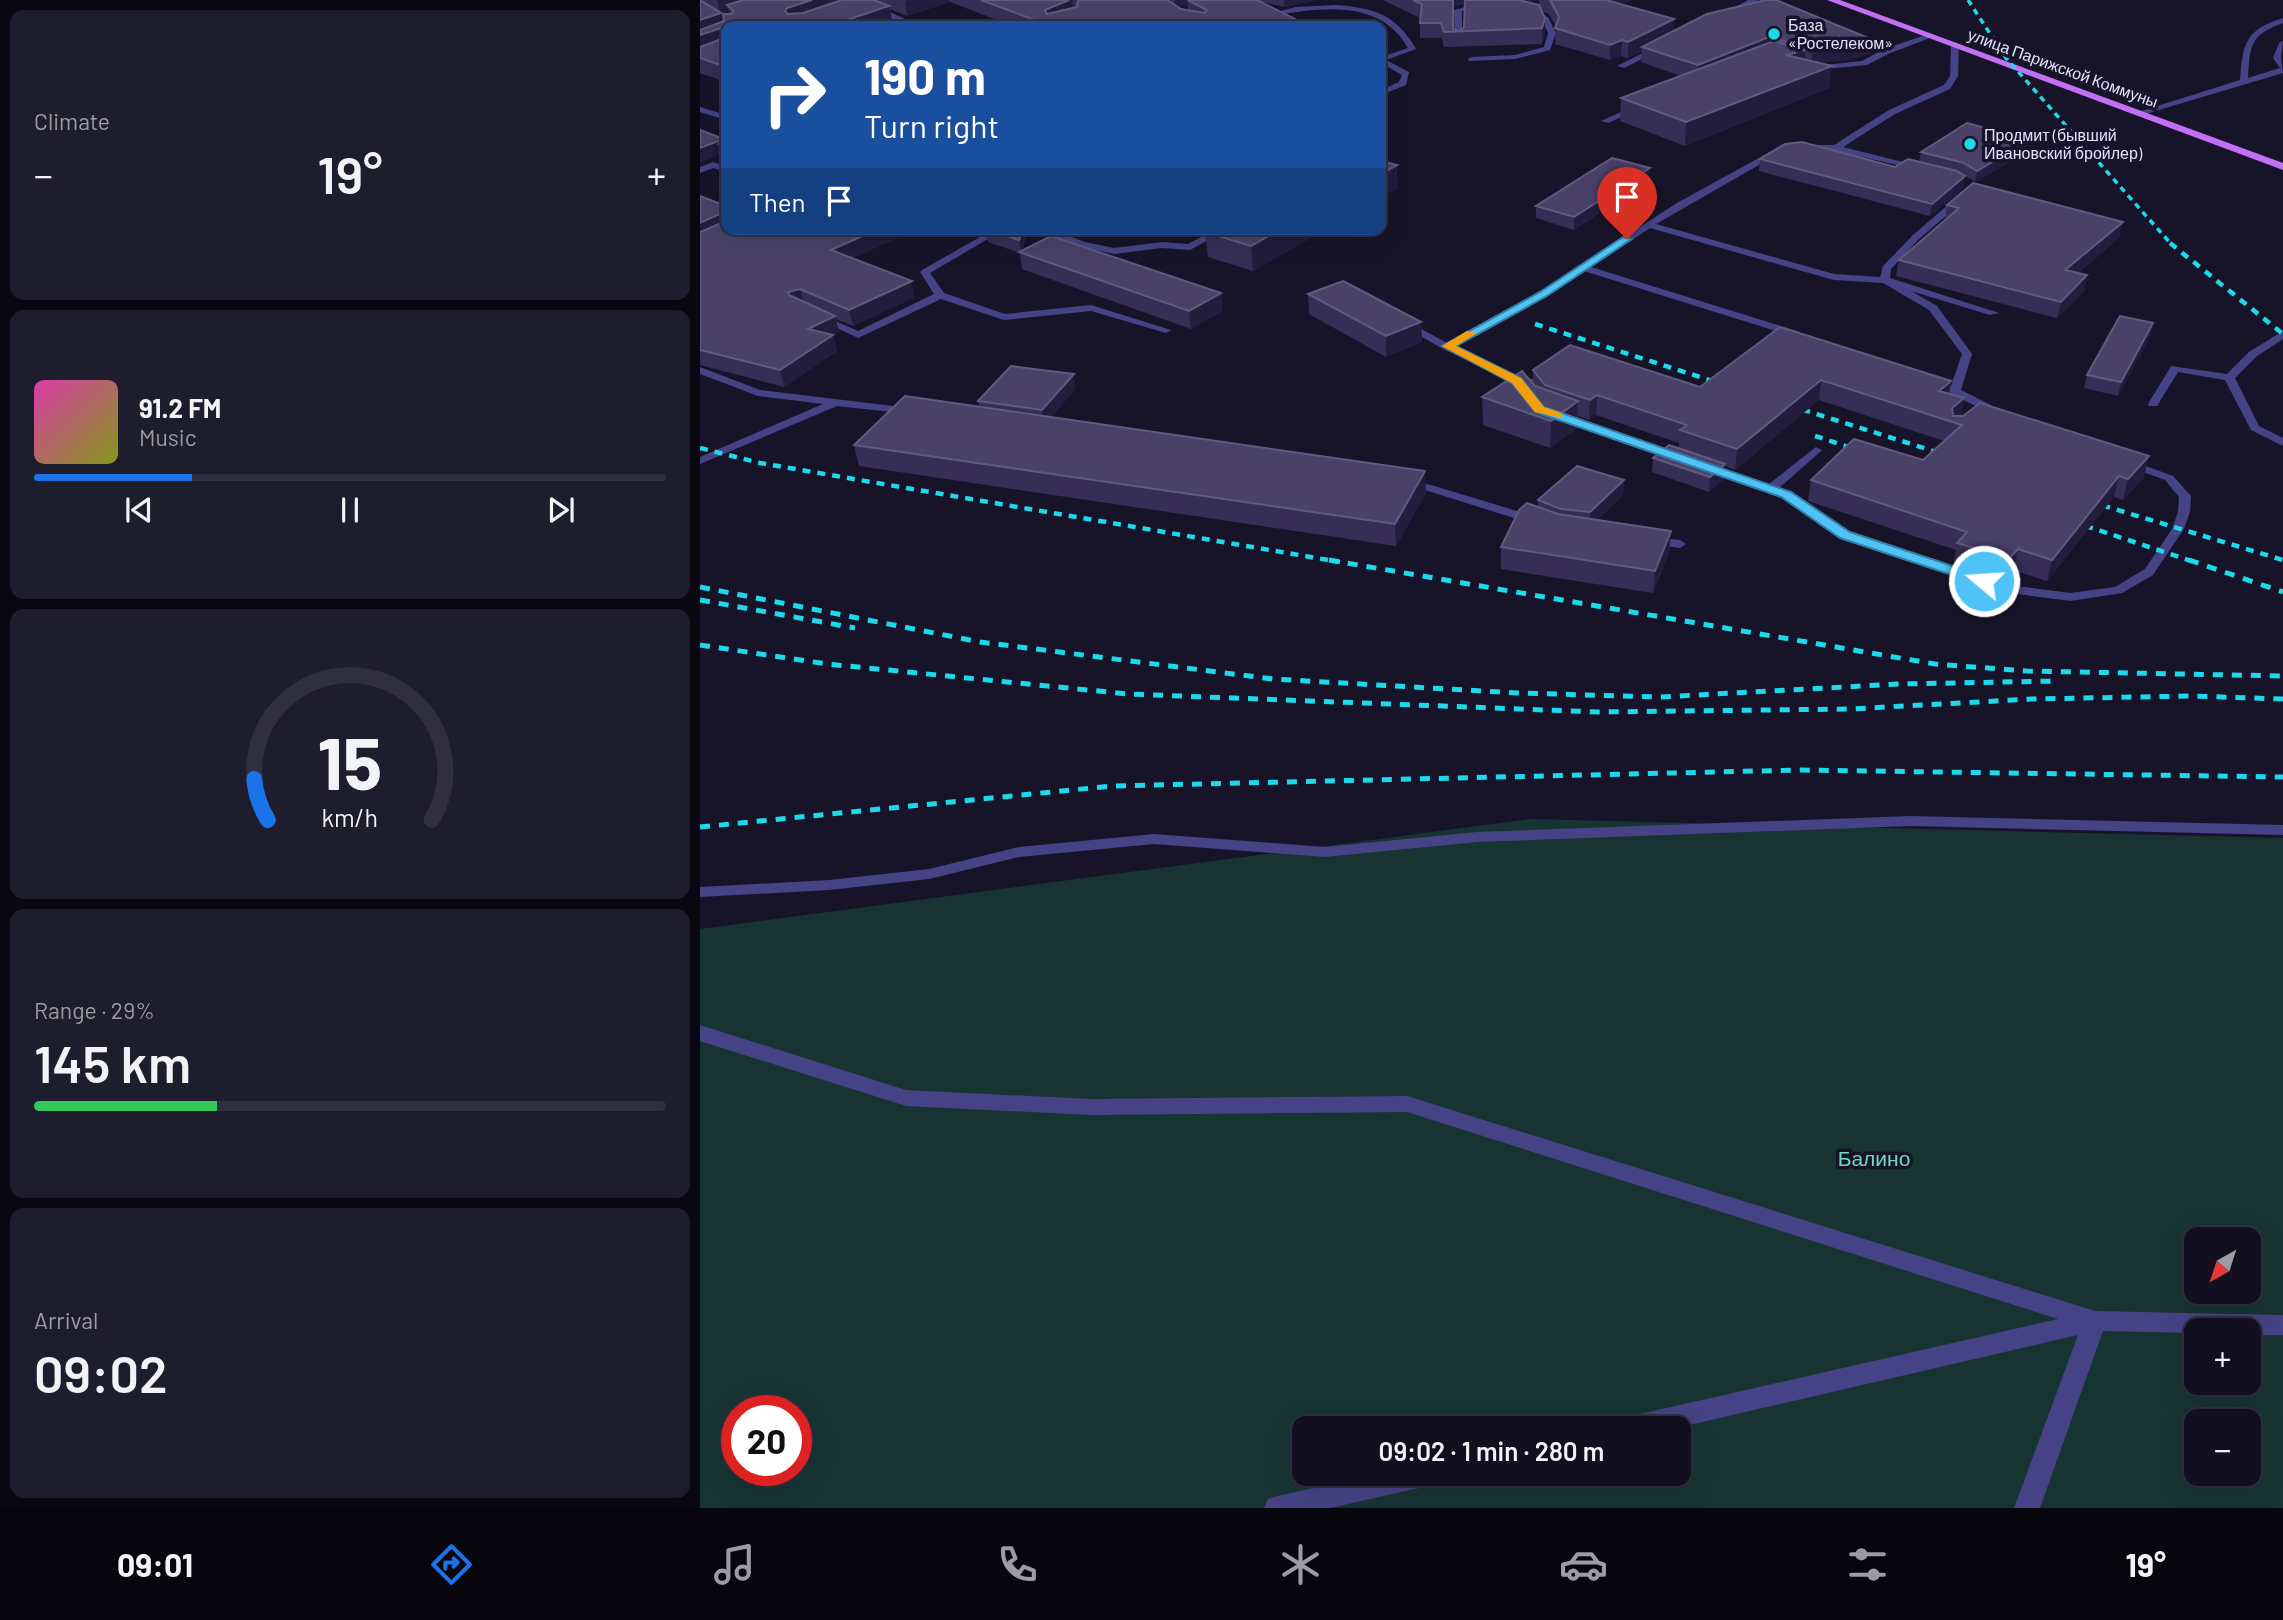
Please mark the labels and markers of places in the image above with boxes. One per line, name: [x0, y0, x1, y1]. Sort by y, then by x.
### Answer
place label: База «Ростелеком»: [1788, 15, 1893, 52]
marker: База «Ростелеком»: [1766, 26, 1782, 42]
place label: Продмит (бывший Ивановский бройлер): [1984, 125, 2143, 162]
marker: Продмит (бывший Ивановский бройлер): [1962, 136, 1978, 152]
pin: [1597, 167, 1657, 239]

